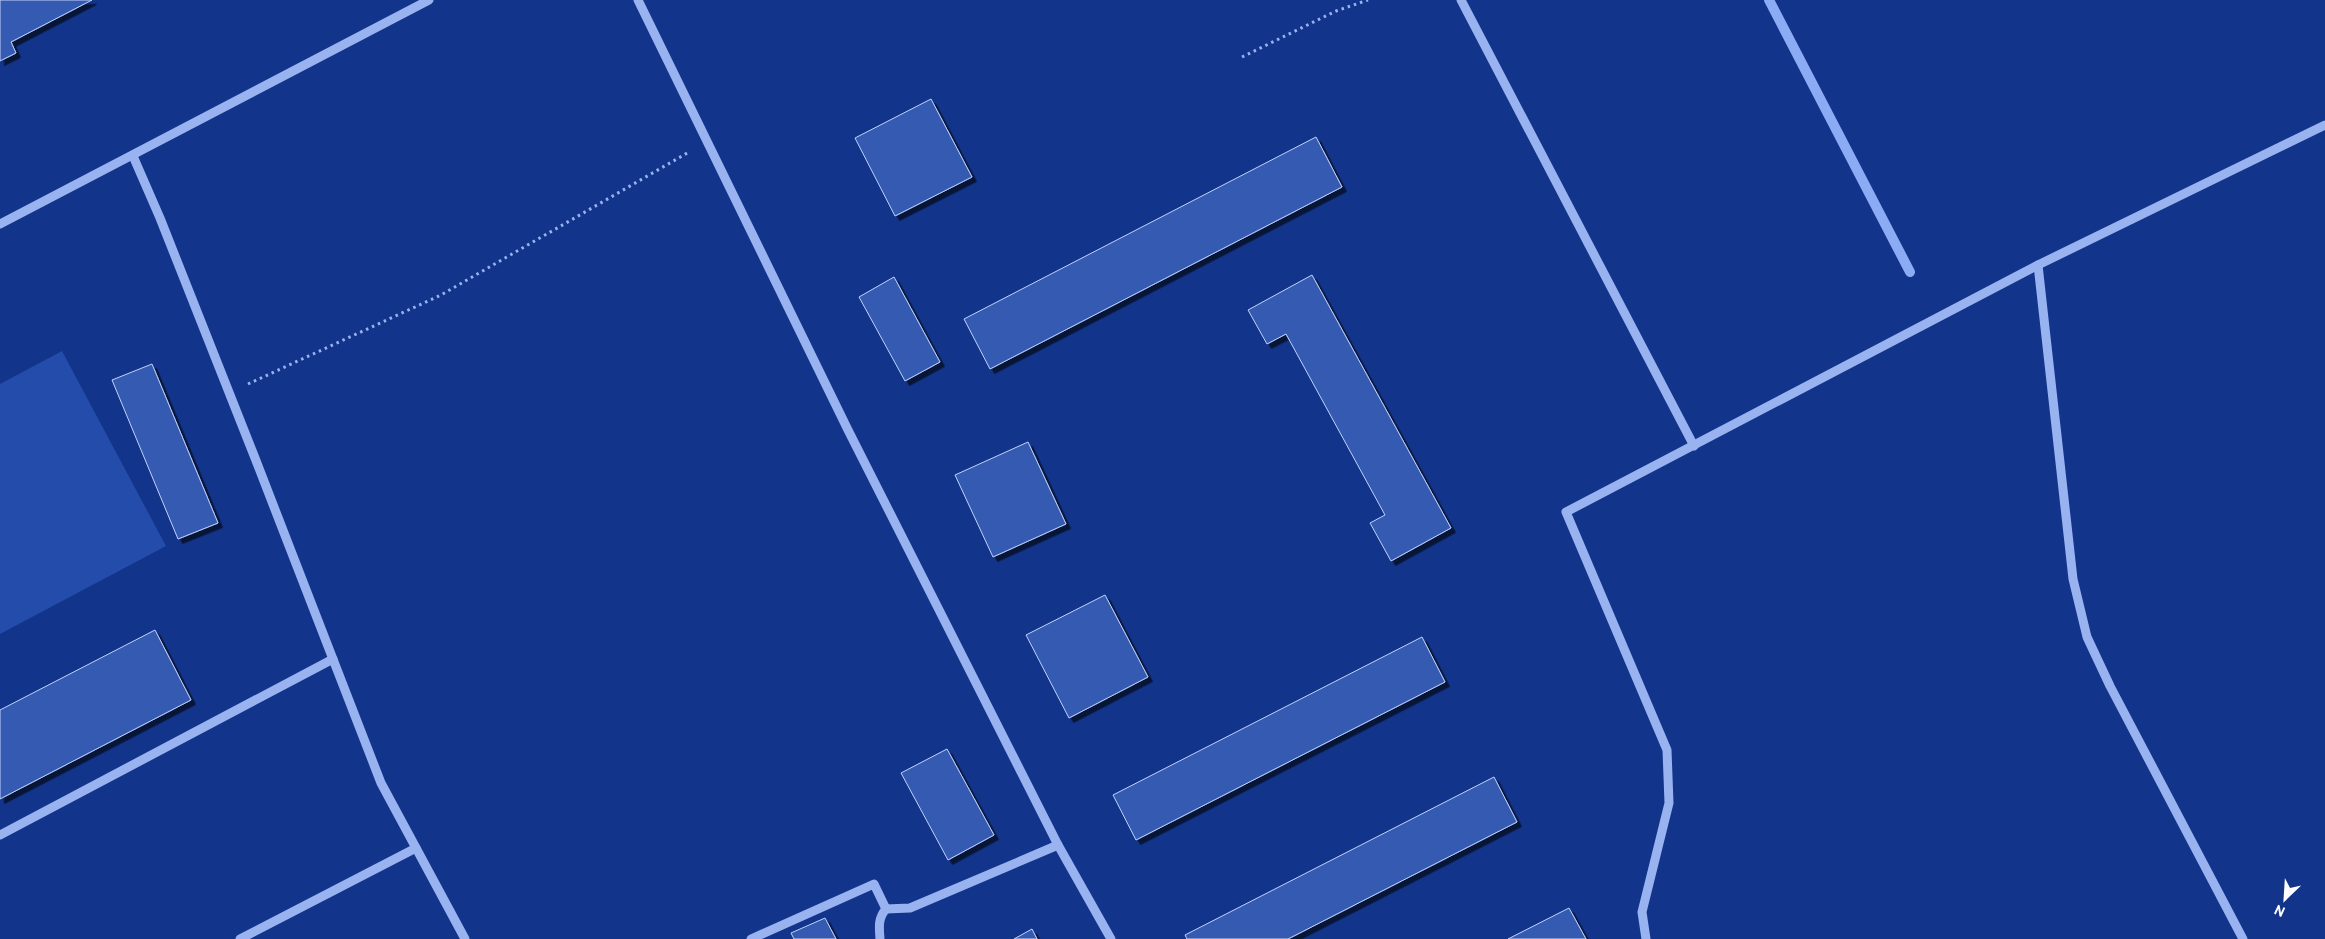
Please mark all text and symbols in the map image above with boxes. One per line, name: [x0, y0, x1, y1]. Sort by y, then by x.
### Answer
north arrow: [2260, 874, 2310, 924]
text: N: [2272, 900, 2288, 919]

